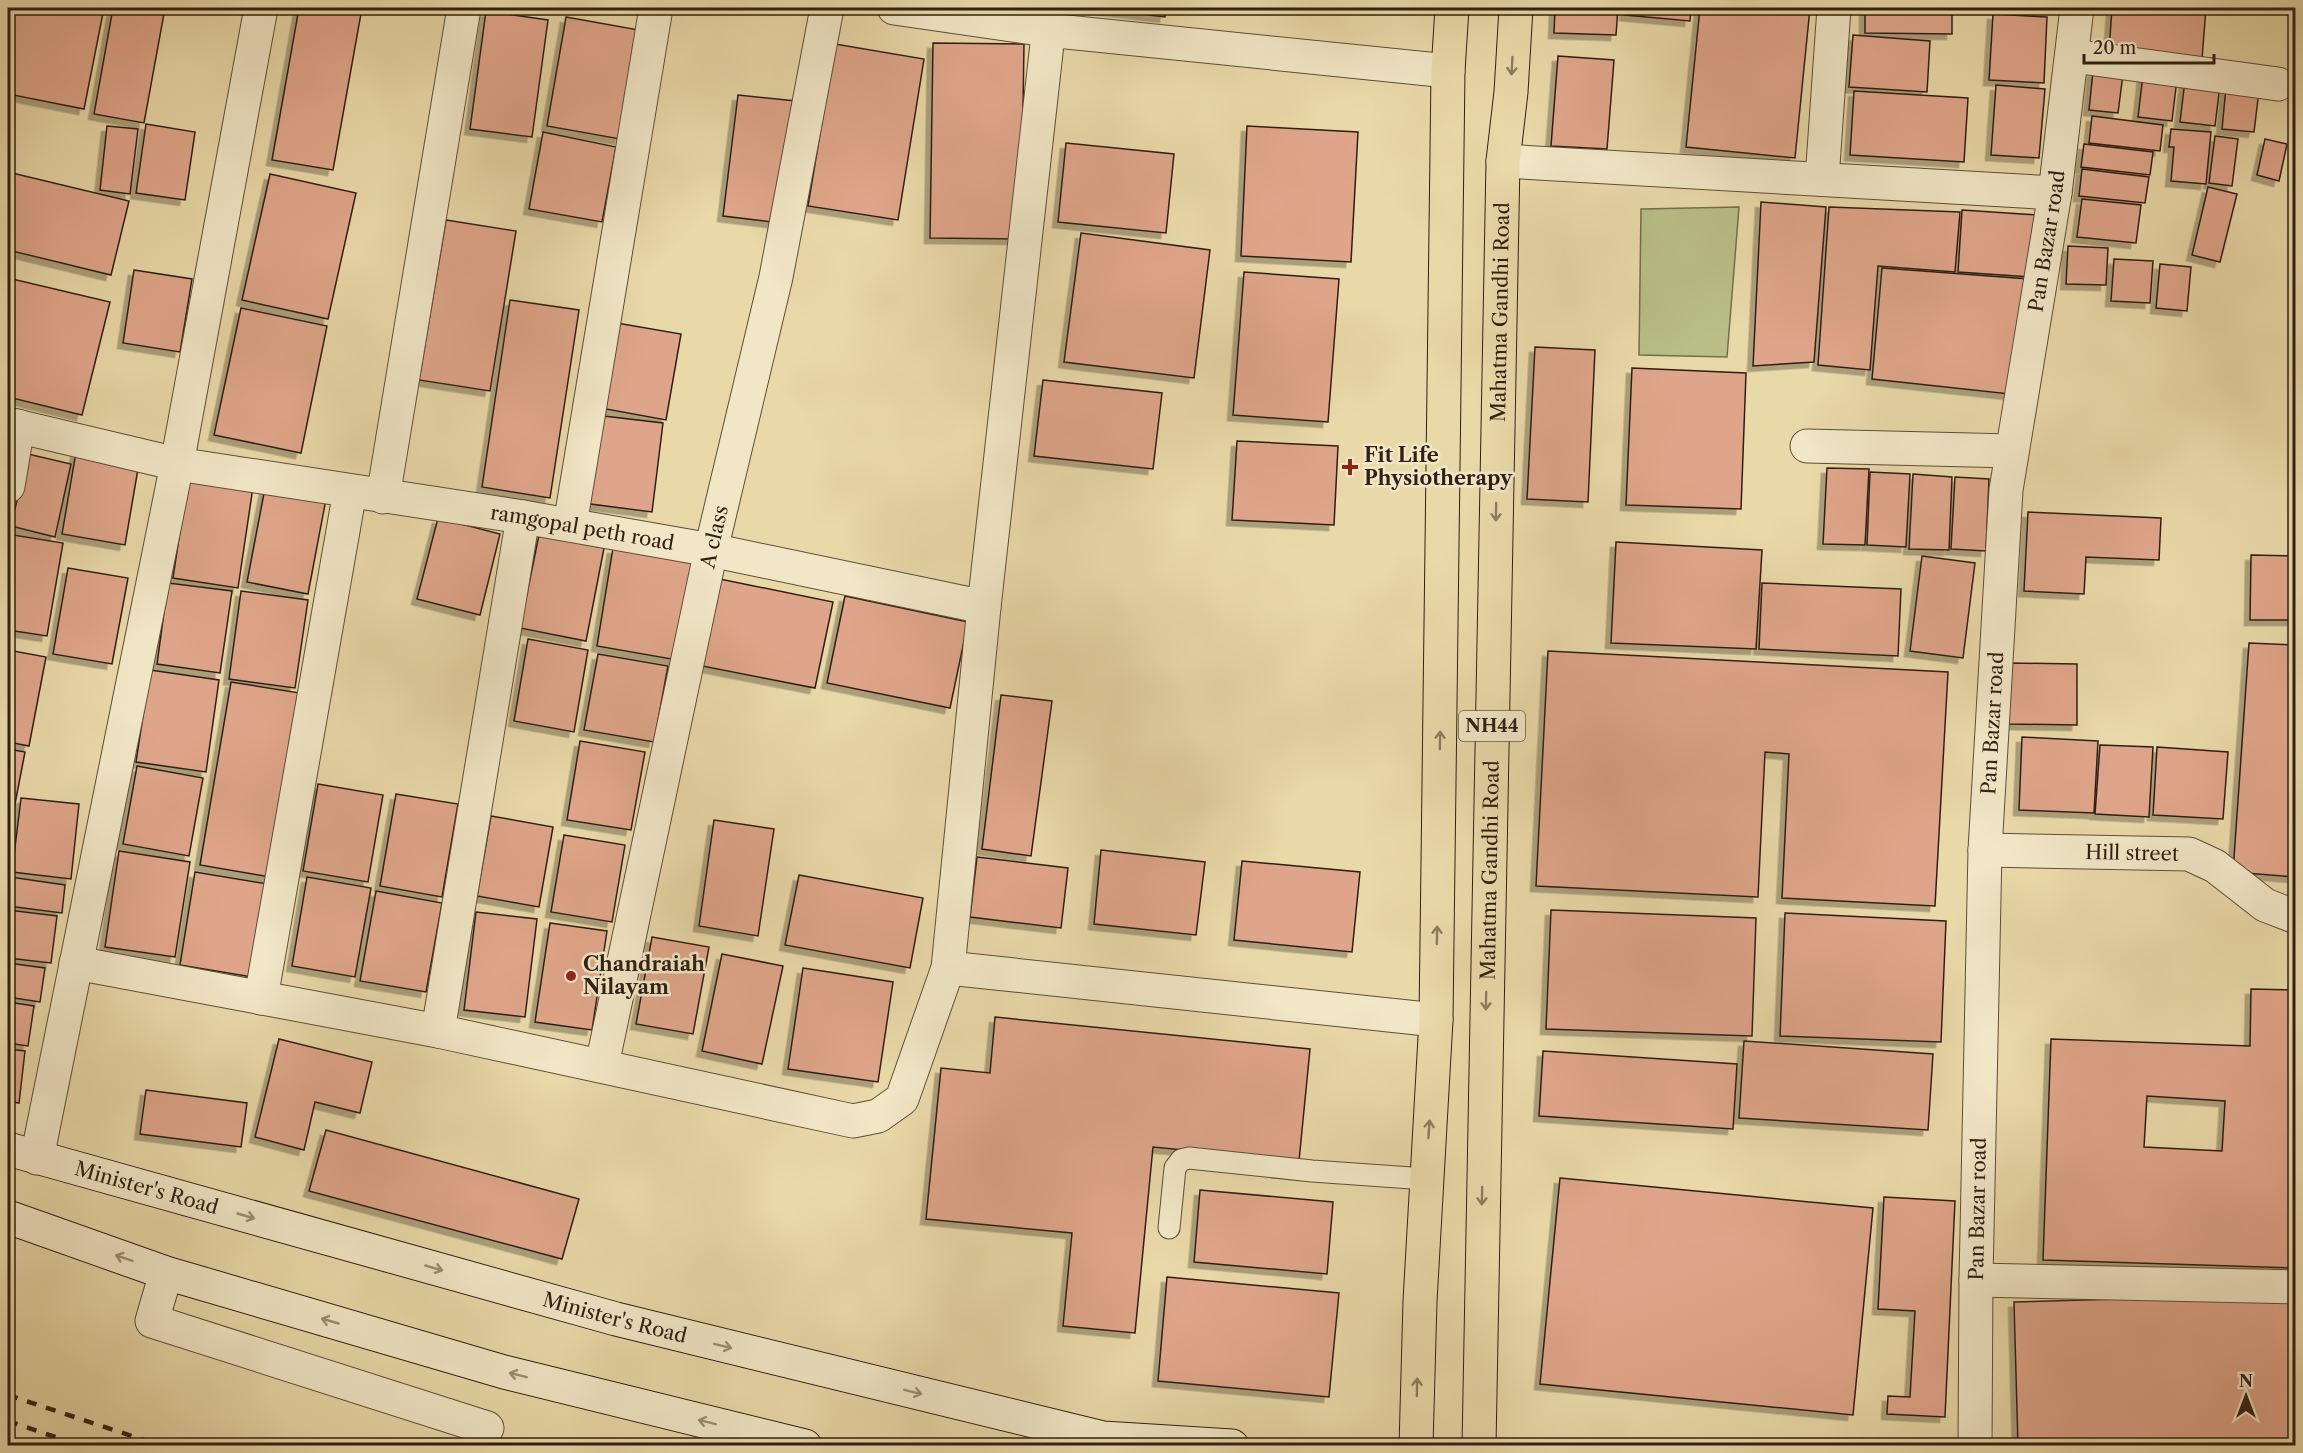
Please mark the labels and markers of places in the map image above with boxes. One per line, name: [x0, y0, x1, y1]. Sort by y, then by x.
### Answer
place label: Fit Life Physiotherapy: [1364, 443, 1513, 490]
marker: Fit Life Physiotherapy: [1341, 458, 1359, 476]
place label: Chandraiah Nilayam: [583, 952, 705, 999]
marker: Chandraiah Nilayam: [564, 969, 578, 983]

